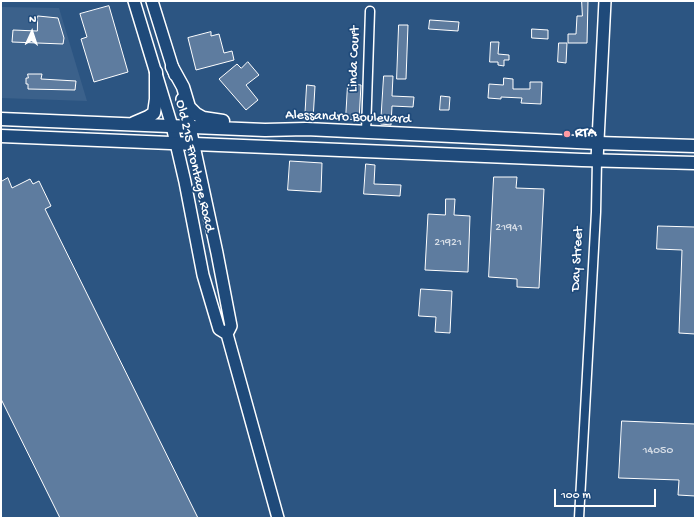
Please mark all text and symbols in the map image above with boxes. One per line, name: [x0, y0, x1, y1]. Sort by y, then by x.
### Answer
north arrow: [12, 12, 52, 52]
text: N: [29, 14, 37, 26]
street label: Linda Court: [345, 26, 365, 92]
street label: Old 215 Frontage Road: [171, 98, 217, 234]
street label: Alessandro Boulevard: [285, 107, 411, 129]
place label: RTA: [575, 126, 596, 142]
marker: RTA: [562, 129, 572, 139]
house number: 21941: [495, 221, 523, 235]
street label: Day Street: [568, 226, 588, 292]
house number: 21921: [434, 236, 462, 250]
house number: 14050: [643, 444, 673, 458]
scale bar: [556, 481, 658, 507]
text: 100 m: [561, 489, 591, 503]

